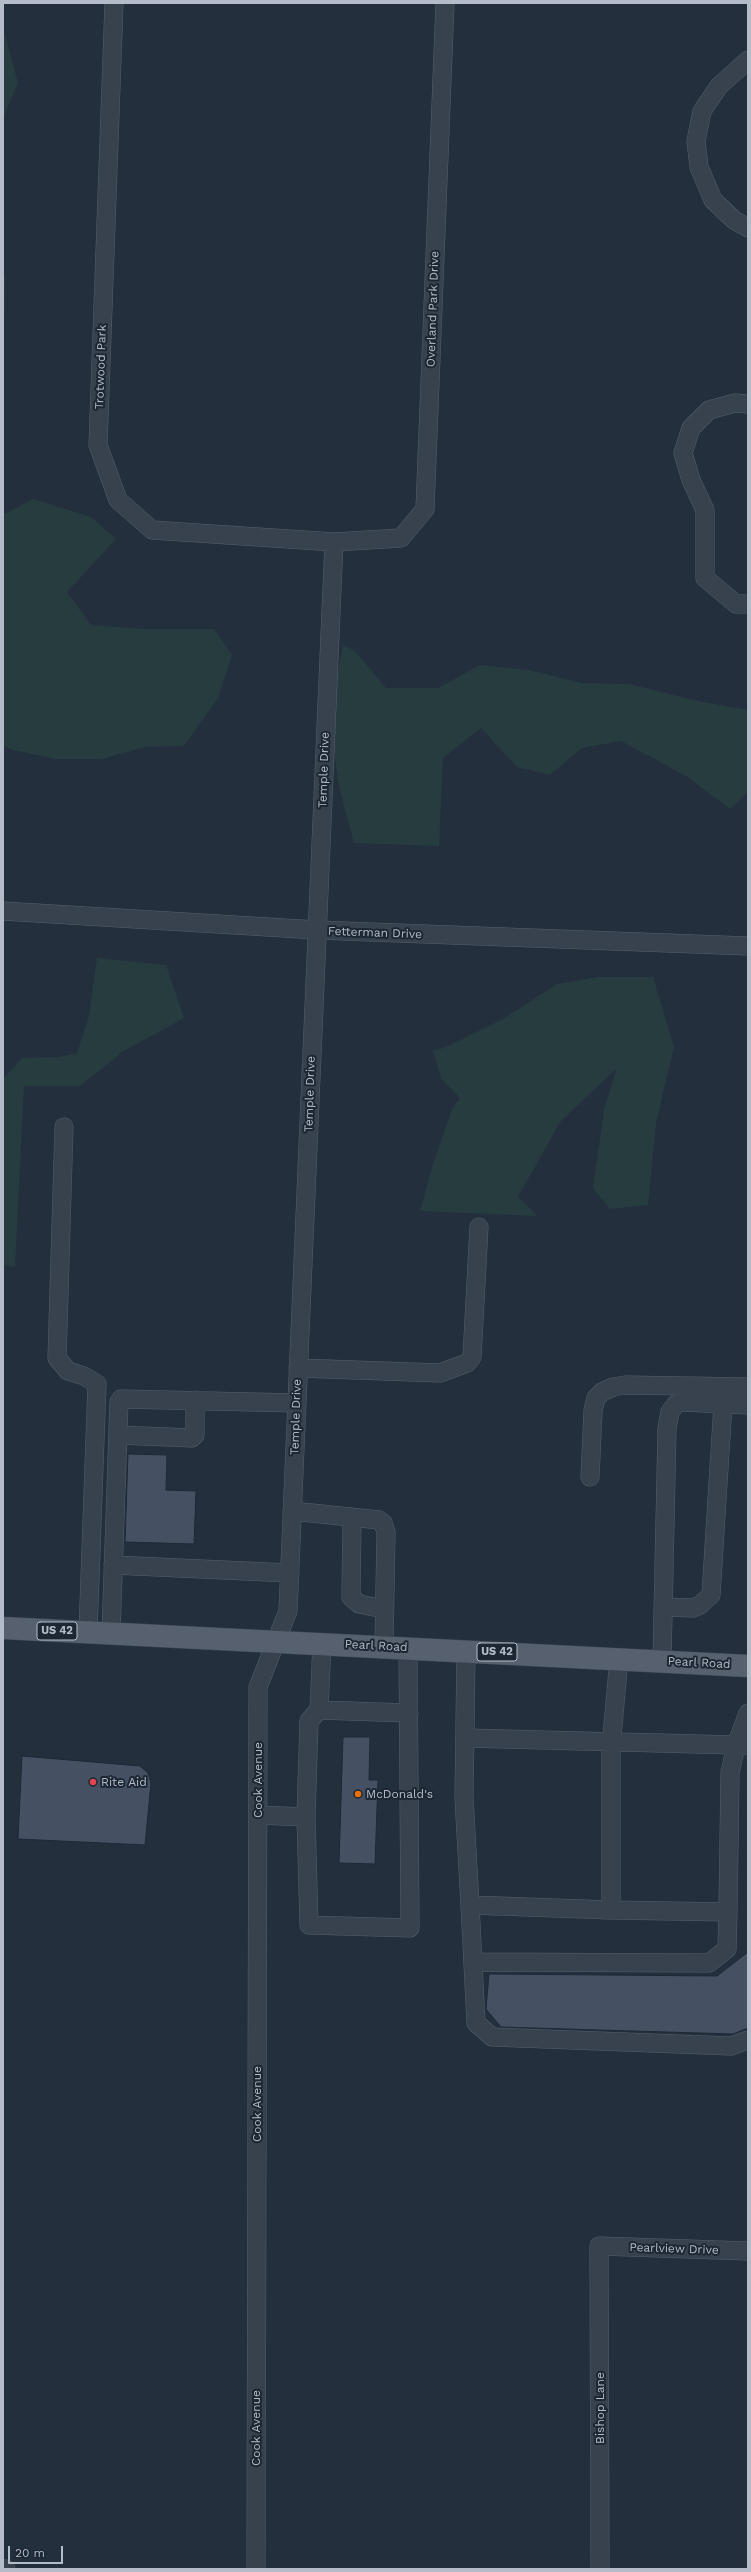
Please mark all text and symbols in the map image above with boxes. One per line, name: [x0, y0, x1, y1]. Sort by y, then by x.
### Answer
street label: Overland Park Drive: [424, 251, 442, 367]
street label: Trotwood Park: [92, 324, 110, 410]
street label: Temple Drive: [315, 732, 333, 808]
street label: Fetterman Drive: [328, 924, 422, 942]
street label: Temple Drive: [301, 1056, 319, 1132]
street label: Temple Drive: [287, 1379, 305, 1455]
road number: US 42: [37, 1622, 77, 1640]
street label: Pearl Road: [344, 1637, 408, 1655]
road number: US 42: [477, 1643, 517, 1661]
street label: Pearl Road: [667, 1654, 731, 1672]
street label: Cook Avenue: [251, 1742, 265, 1818]
place label: Rite Aid: [101, 1775, 147, 1789]
marker: Rite Aid: [88, 1777, 98, 1787]
place label: McDonald's: [366, 1787, 433, 1801]
marker: McDonald's: [353, 1789, 363, 1799]
street label: Cook Avenue: [250, 2066, 264, 2142]
street label: Pearlview Drive: [629, 2240, 719, 2258]
street label: Bishop Lane: [593, 2372, 607, 2444]
street label: Cook Avenue: [249, 2390, 263, 2466]
scale bar: [10, 2538, 65, 2564]
text: 20 m: [15, 2546, 45, 2560]

